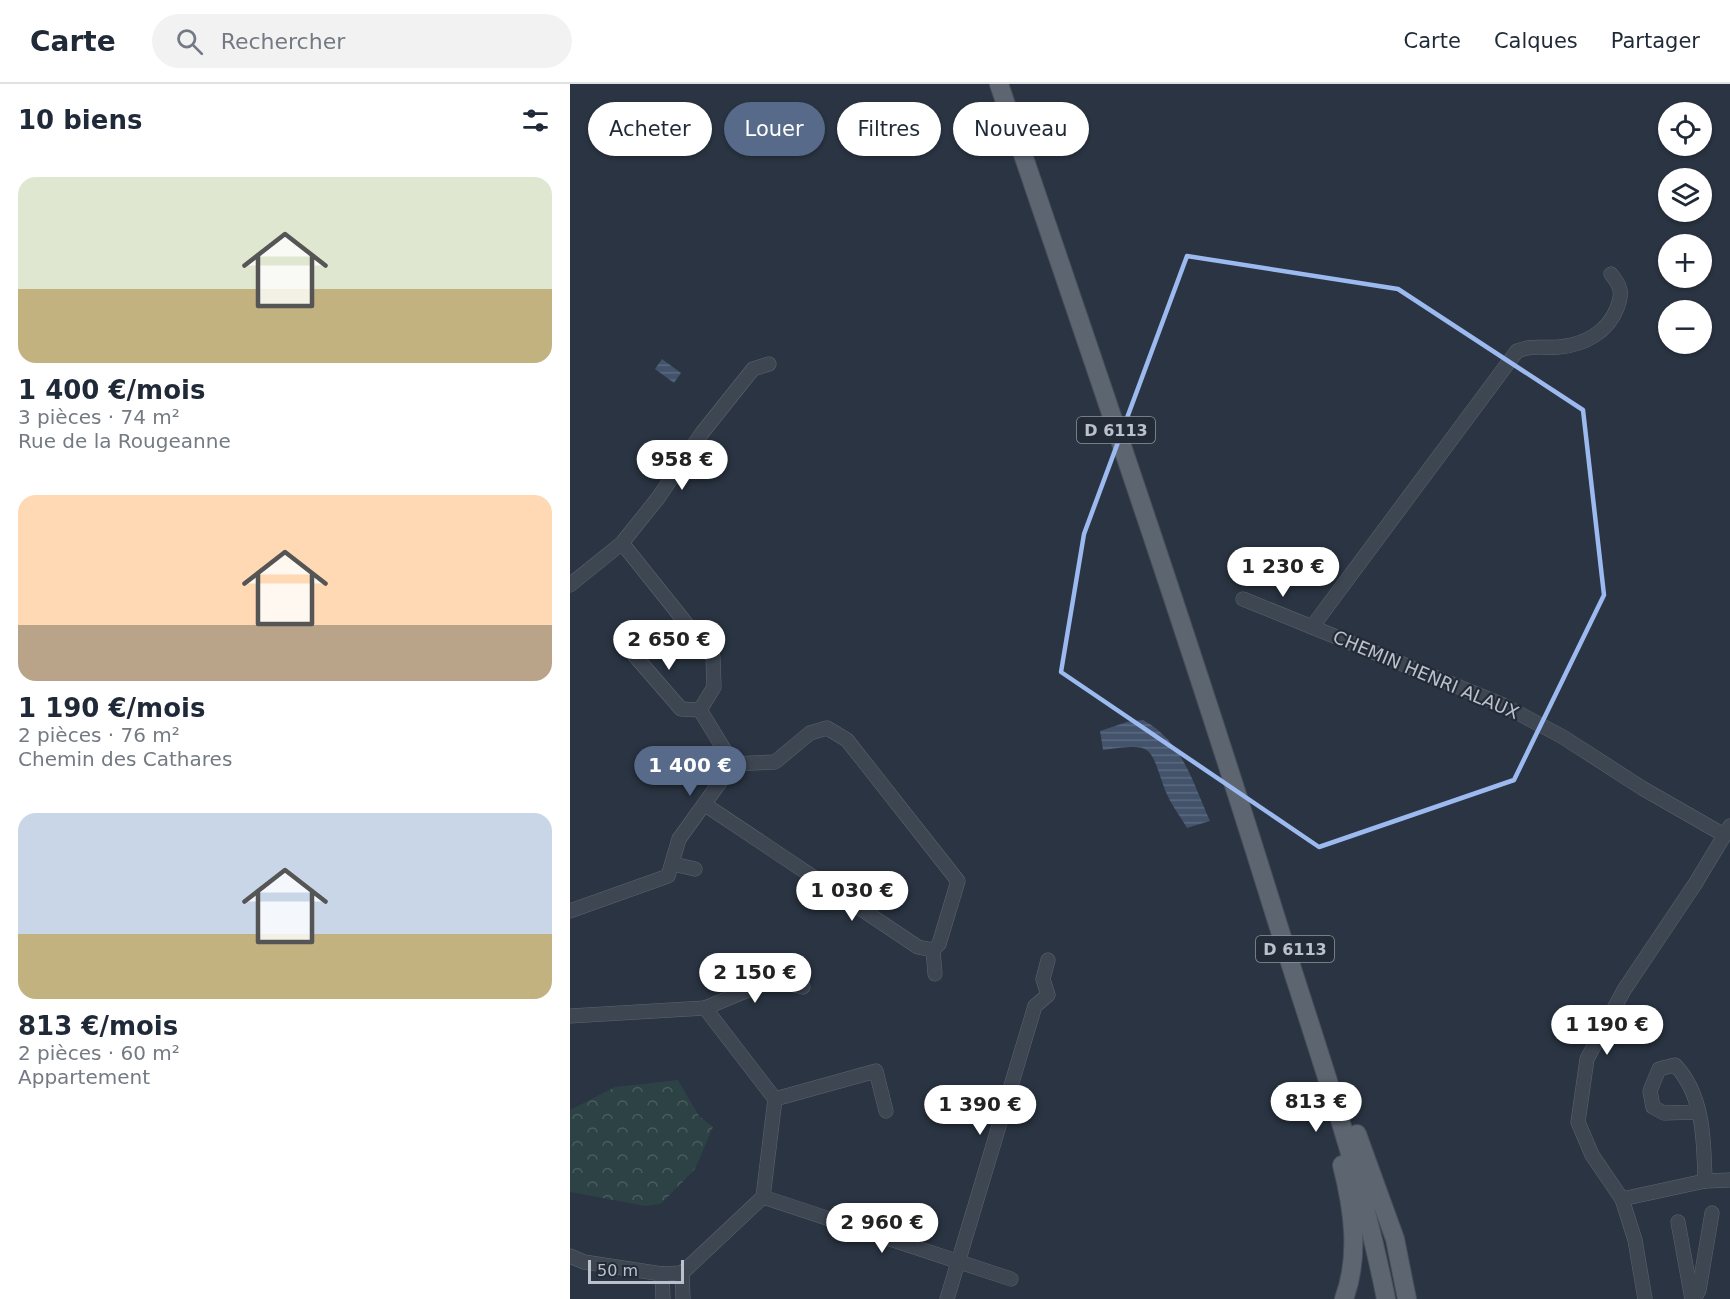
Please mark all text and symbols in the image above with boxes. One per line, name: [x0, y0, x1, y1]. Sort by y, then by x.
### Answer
search box: [152, 14, 572, 68]
text: Carte: [30, 25, 116, 58]
icon: search: [173, 25, 206, 58]
text: Rechercher: [221, 29, 345, 54]
text: Carte: [1404, 29, 1461, 53]
text: Calques: [1494, 29, 1578, 53]
text: Partager: [1611, 29, 1700, 53]
chip: Acheter: [588, 102, 712, 156]
chip: Louer: [724, 102, 825, 156]
chip: Filtres: [837, 102, 941, 156]
chip: Nouveau: [953, 102, 1089, 156]
map controls: [1658, 102, 1712, 354]
button: locate: [1658, 102, 1712, 156]
icon: filters: [519, 104, 552, 137]
text: 10 biens: [18, 105, 142, 135]
button: layers: [1658, 168, 1712, 222]
icon: home: [231, 216, 339, 324]
button: +: [1658, 234, 1712, 288]
button: −: [1658, 300, 1712, 354]
text: 1 400 €/mois: [18, 375, 205, 405]
text: 3 pièces · 74 m²: [18, 405, 180, 429]
road number: D 6113: [1077, 417, 1155, 443]
text: Rue de la Rougeanne: [18, 429, 231, 453]
pin: 958 €: [640, 440, 724, 491]
text: 958 €: [651, 447, 713, 471]
icon: home: [231, 534, 339, 642]
pin: 1 230 €: [1228, 547, 1338, 598]
text: 1 230 €: [1241, 554, 1325, 578]
pin: 2 650 €: [614, 620, 724, 671]
street label: CHEMIN HENRI ALAUX: [1330, 626, 1522, 723]
text: 2 650 €: [627, 627, 711, 651]
text: 1 190 €/mois: [18, 693, 205, 723]
text: 2 pièces · 76 m²: [18, 723, 180, 747]
pin: 1 400 €: [635, 746, 745, 797]
text: Chemin des Cathares: [18, 747, 232, 771]
text: 1 400 €: [648, 753, 732, 777]
icon: home: [231, 852, 339, 960]
pin: 1 030 €: [797, 871, 907, 922]
text: 1 030 €: [810, 878, 894, 902]
road number: D 6113: [1256, 936, 1334, 962]
pin: 2 150 €: [700, 953, 810, 1004]
text: 2 150 €: [713, 960, 797, 984]
pin: 1 190 €: [1552, 1005, 1662, 1056]
text: 813 €/mois: [18, 1011, 178, 1041]
text: 1 190 €: [1565, 1012, 1649, 1036]
text: 2 pièces · 60 m²: [18, 1041, 180, 1065]
text: Appartement: [18, 1065, 150, 1089]
pin: 813 €: [1274, 1082, 1358, 1133]
pin: 1 390 €: [925, 1085, 1035, 1136]
text: 813 €: [1285, 1089, 1347, 1113]
text: 1 390 €: [938, 1092, 1022, 1116]
pin: 2 960 €: [827, 1203, 937, 1254]
text: 2 960 €: [840, 1210, 924, 1234]
scale bar: [588, 1257, 684, 1284]
text: 50 m: [597, 1261, 638, 1280]

